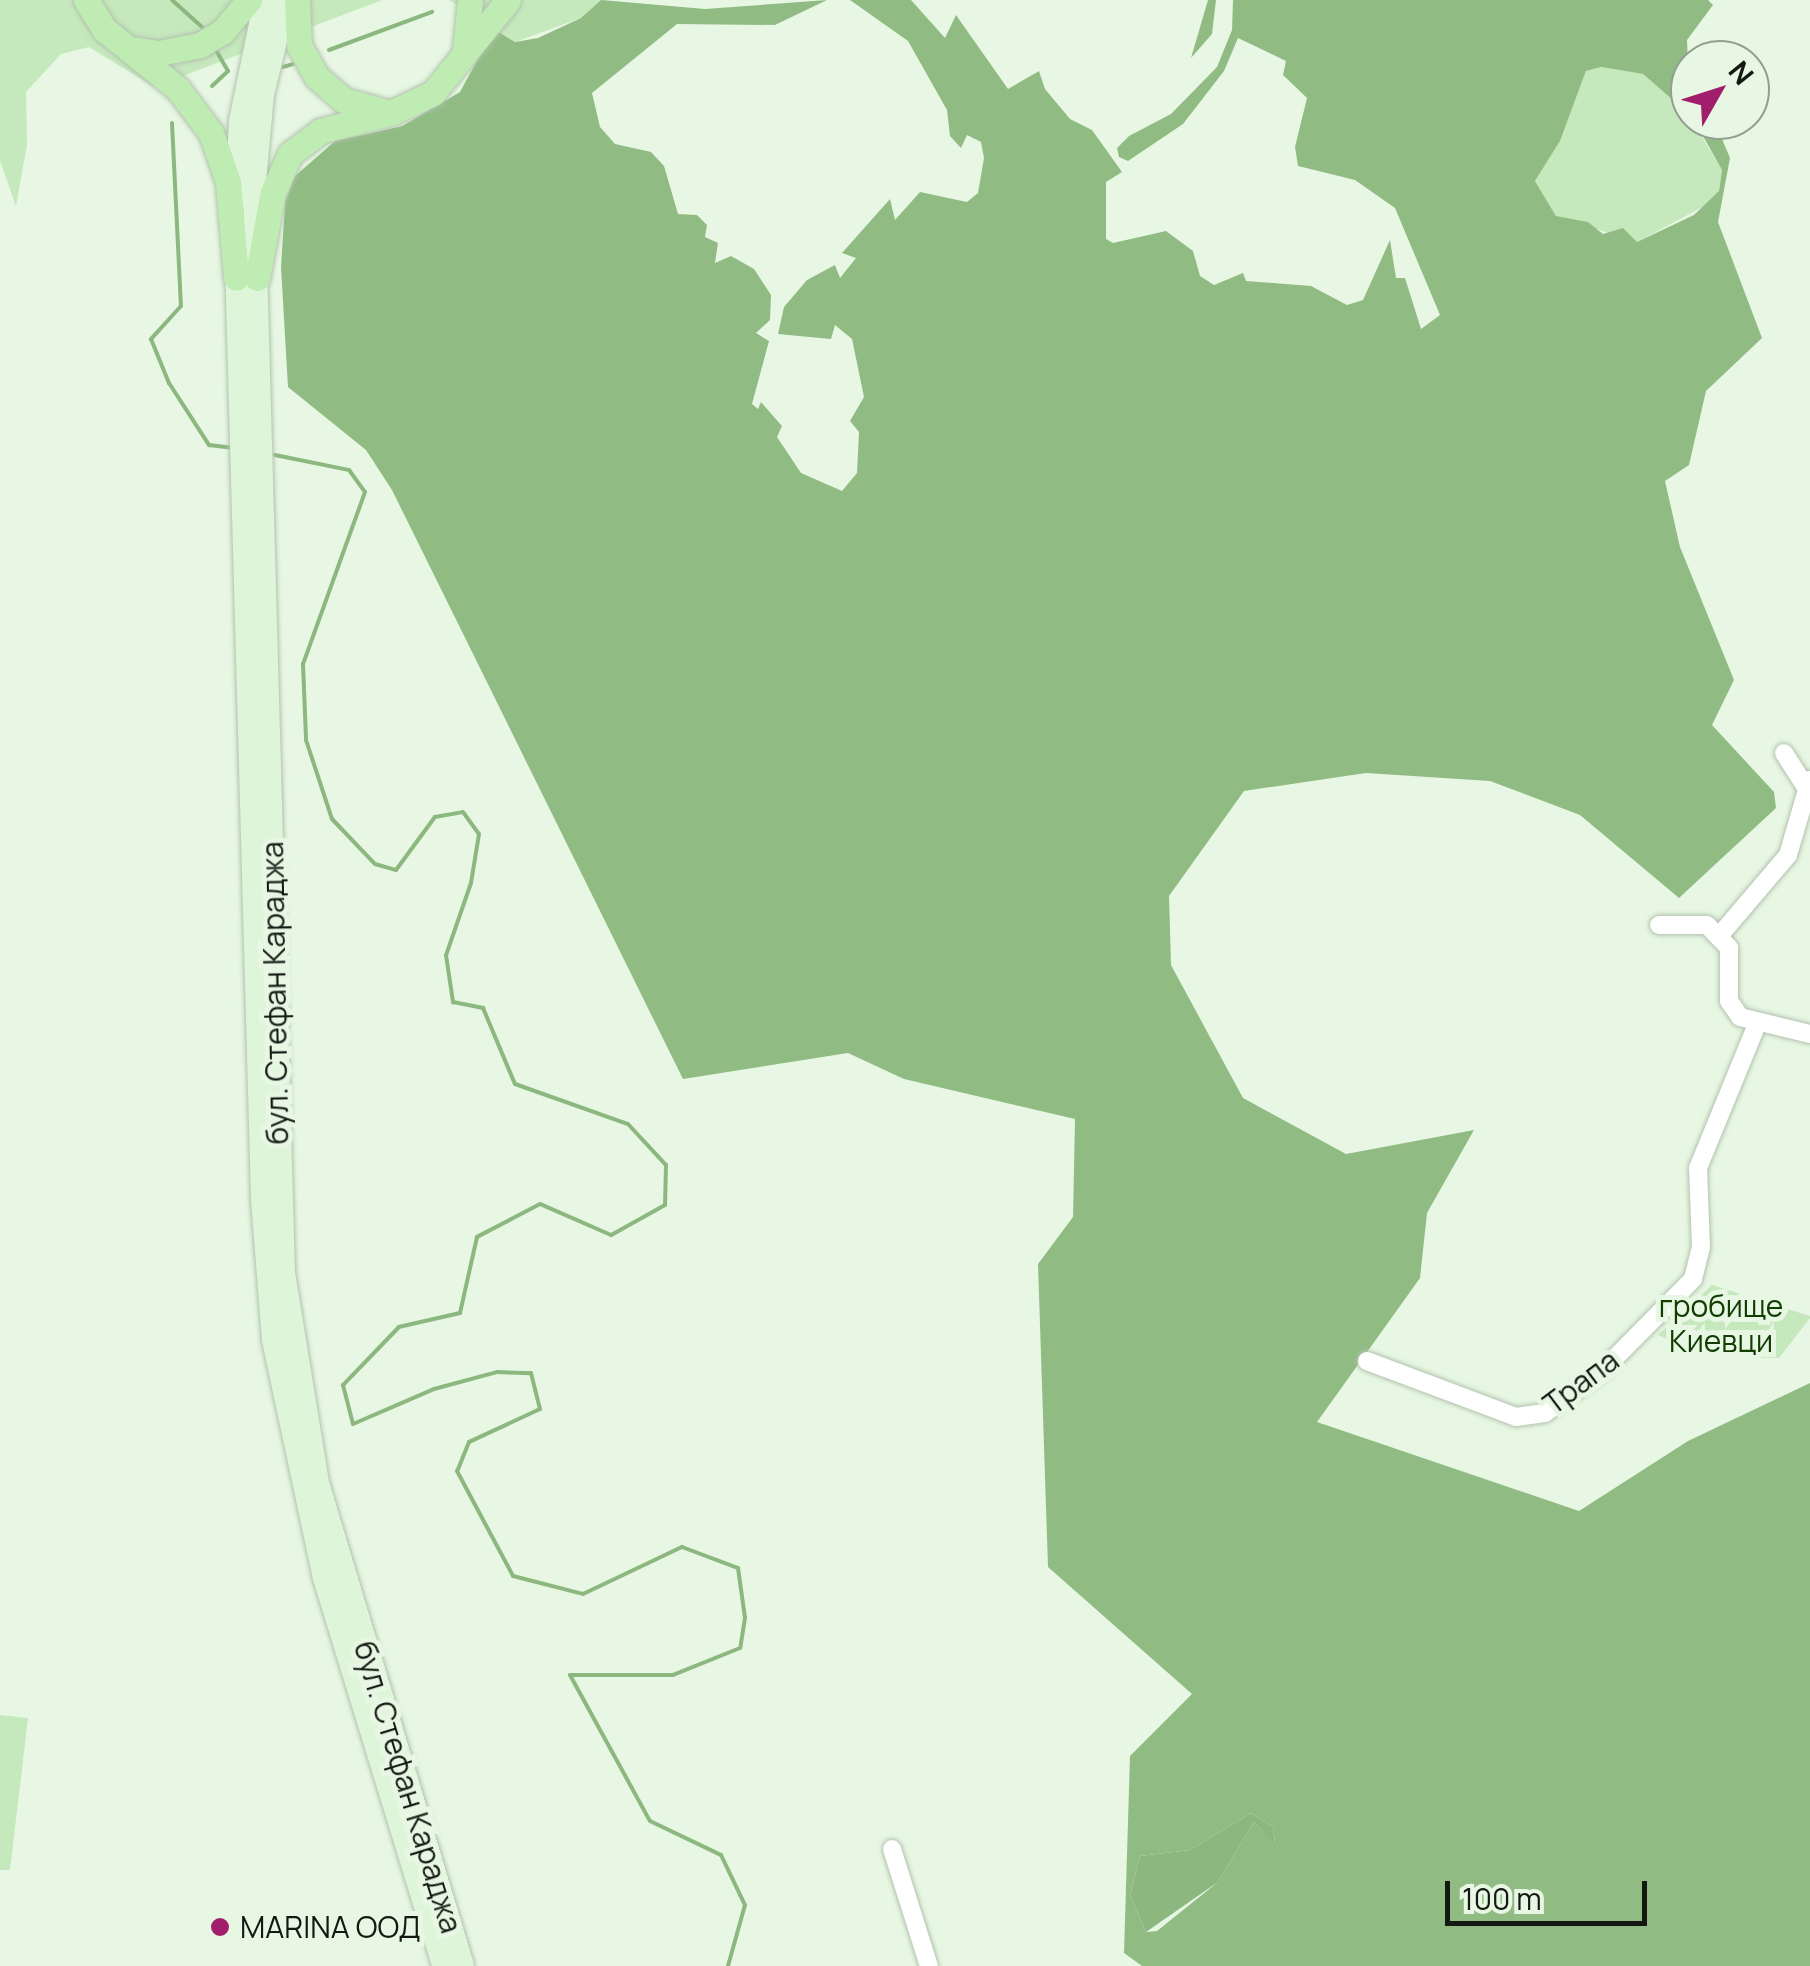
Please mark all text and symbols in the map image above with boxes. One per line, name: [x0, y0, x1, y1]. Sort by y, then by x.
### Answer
north arrow: [1670, 40, 1770, 140]
text: N: [1721, 53, 1763, 92]
street label: бул. Стефан Караджа: [254, 841, 296, 1145]
park label: гробище Киевци: [1659, 1288, 1783, 1358]
street label: Трапа: [1536, 1342, 1626, 1422]
street label: бул. Стефан Караджа: [346, 1637, 470, 1937]
scale bar: [1450, 1861, 1652, 1923]
text: 100 m: [1462, 1878, 1542, 1919]
place label: MARINA ООД: [240, 1909, 421, 1945]
marker: MARINA ООД: [209, 1916, 231, 1938]

